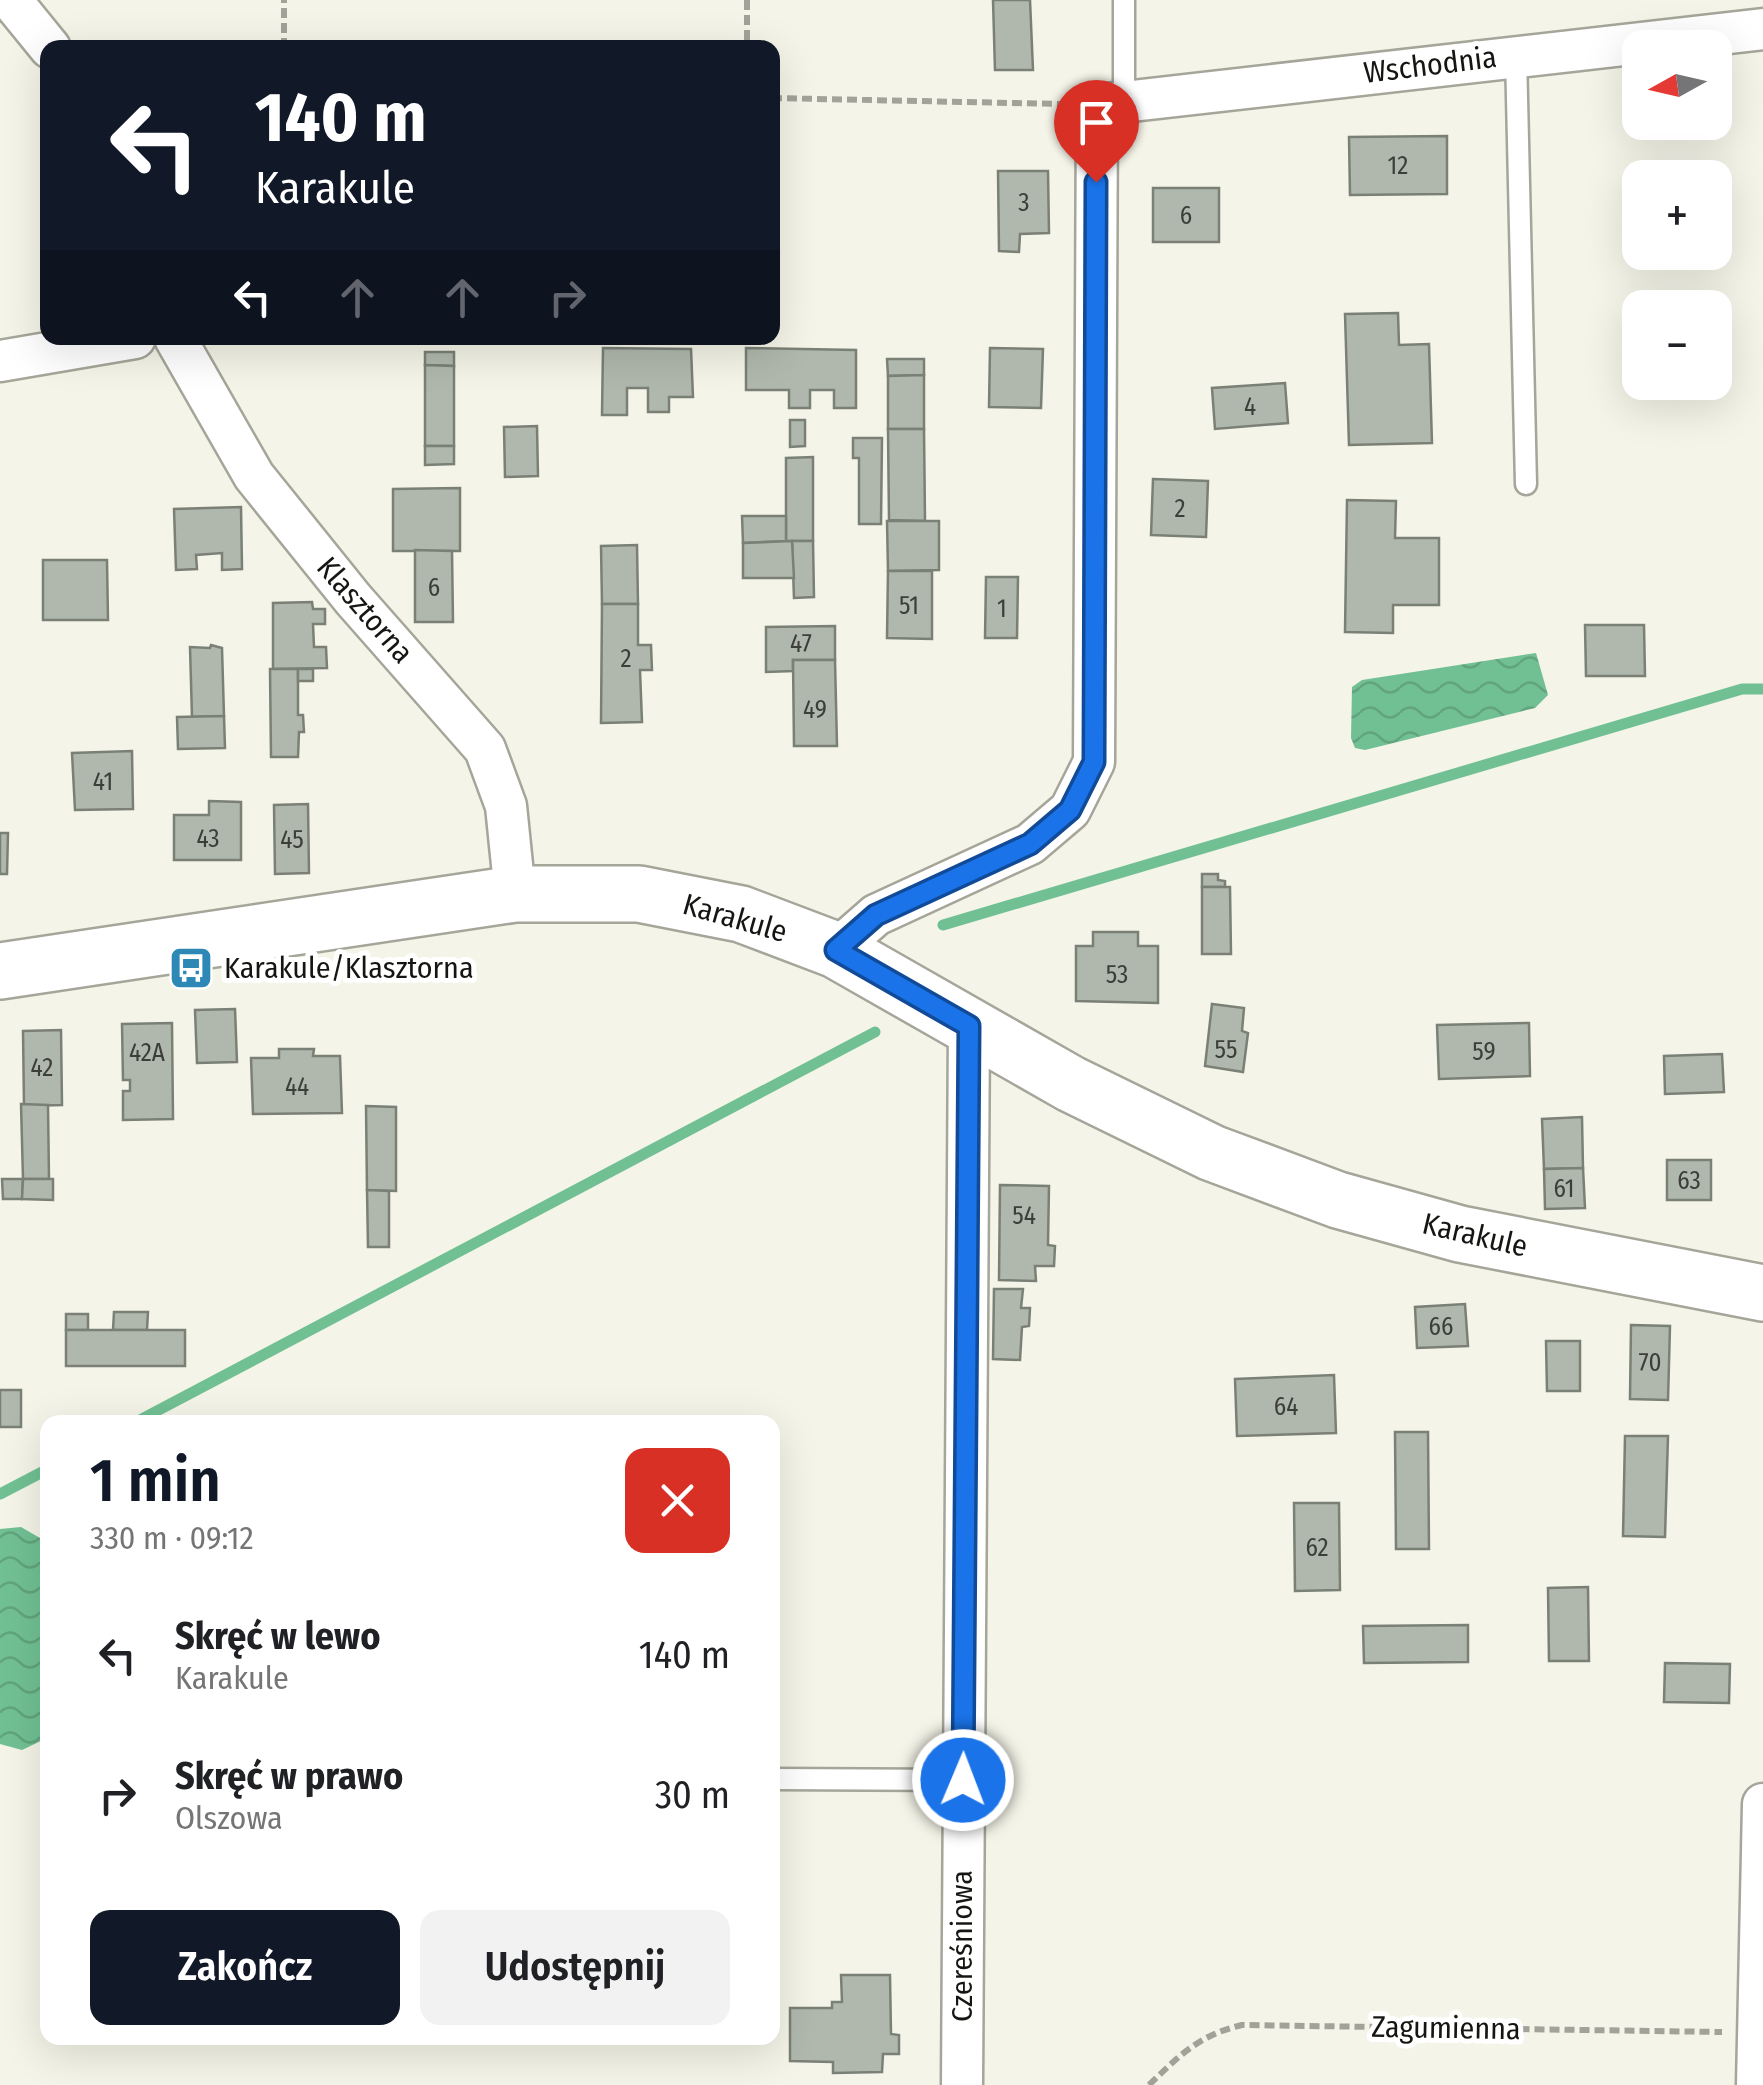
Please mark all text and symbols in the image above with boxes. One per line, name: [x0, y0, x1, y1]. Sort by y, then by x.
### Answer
north arrow: [1622, 30, 1732, 140]
map controls: [1622, 30, 1732, 400]
street label: Wschodnia: [1362, 39, 1498, 91]
text: 140 m: [255, 76, 427, 160]
icon: left: [90, 80, 220, 210]
pin: [1054, 80, 1139, 183]
icon: arrive: [1069, 95, 1124, 150]
house number: 12: [1388, 151, 1408, 181]
button: +: [1622, 160, 1732, 270]
text: Karakule: [255, 161, 415, 215]
house number: 3: [1018, 188, 1030, 218]
house number: 6: [1180, 201, 1192, 231]
icon: left: [225, 270, 280, 325]
icon: ahead: [330, 270, 385, 325]
icon: ahead: [435, 270, 490, 325]
icon: right: [540, 270, 595, 325]
button: −: [1622, 290, 1732, 400]
house number: 4: [1244, 392, 1256, 422]
house number: 2: [1174, 494, 1186, 524]
street label: Klasztorna: [309, 550, 421, 670]
house number: 6: [428, 573, 440, 603]
house number: 51: [899, 591, 919, 621]
house number: 1: [997, 594, 1007, 624]
house number: 47: [790, 629, 812, 659]
house number: 2: [620, 644, 632, 674]
house number: 49: [803, 695, 827, 725]
house number: 41: [93, 767, 113, 797]
house number: 43: [196, 824, 220, 854]
house number: 45: [280, 825, 304, 855]
street label: Karakule: [679, 886, 791, 950]
bus stop icon: Karakule/Klasztorna: [168, 945, 214, 991]
place label: Karakule/Klasztorna: [224, 950, 474, 986]
house number: 53: [1106, 960, 1128, 990]
house number: 55: [1215, 1035, 1237, 1065]
house number: 59: [1472, 1037, 1496, 1067]
house number: 42A: [129, 1038, 165, 1068]
house number: 42: [31, 1053, 53, 1083]
house number: 44: [285, 1072, 309, 1102]
house number: 63: [1677, 1166, 1701, 1196]
house number: 61: [1553, 1174, 1575, 1204]
house number: 54: [1012, 1201, 1036, 1231]
street label: Karakule: [1419, 1205, 1531, 1265]
house number: 66: [1429, 1312, 1453, 1342]
house number: 70: [1639, 1348, 1661, 1378]
house number: 64: [1274, 1392, 1298, 1422]
text: 1 min: [90, 1445, 221, 1517]
button: close: [625, 1448, 730, 1553]
text: 330 m · 09:12: [90, 1519, 254, 1557]
house number: 62: [1305, 1533, 1329, 1563]
text: Skręć w lewo: [175, 1613, 381, 1659]
icon: left: [90, 1628, 145, 1683]
text: 140 m: [639, 1632, 730, 1678]
text: Karakule: [175, 1659, 289, 1697]
position arrow: [911, 1728, 1015, 1832]
text: Skręć w prawo: [175, 1753, 403, 1799]
icon: right: [90, 1768, 145, 1823]
text: 30 m: [655, 1772, 730, 1818]
text: Olszowa: [175, 1799, 283, 1837]
street label: Czereśniowa: [944, 1870, 980, 2022]
button: Zakończ: [90, 1910, 400, 2025]
button: Udostępnij: [420, 1910, 730, 2025]
street label: Zagumienna: [1371, 2009, 1521, 2047]

